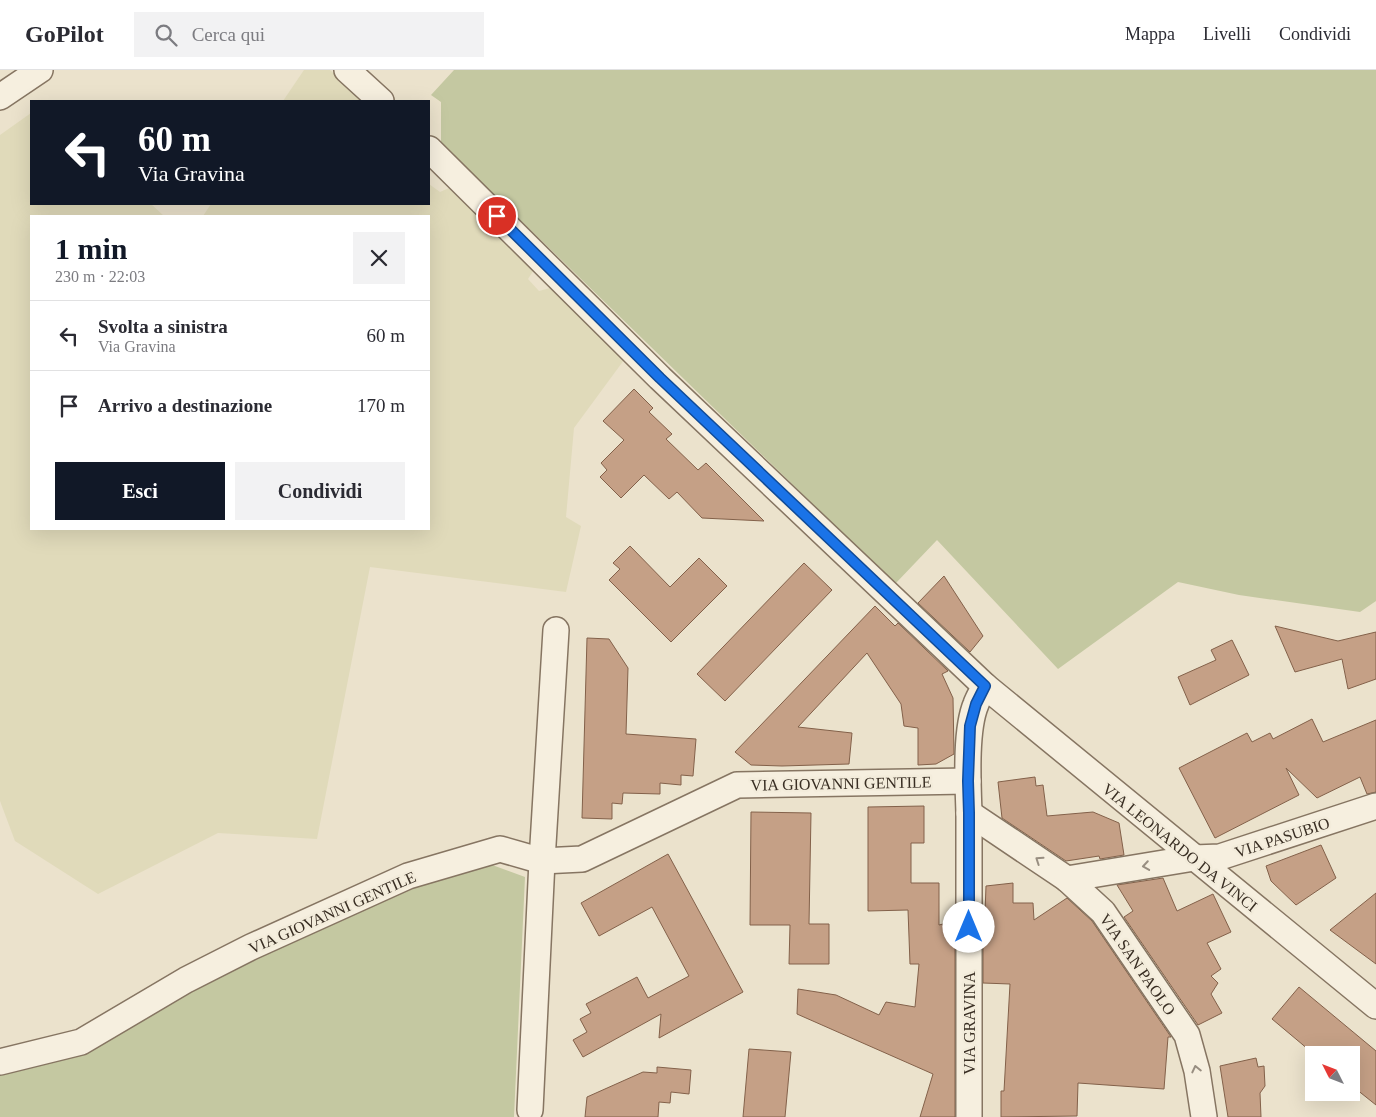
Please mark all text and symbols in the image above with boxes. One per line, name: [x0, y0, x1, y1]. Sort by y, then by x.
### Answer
search box: [134, 12, 484, 57]
text: GoPilot: [25, 21, 104, 47]
icon: search: [152, 21, 180, 49]
text: Cerca qui: [192, 24, 265, 45]
text: Mappa: [1125, 24, 1175, 44]
text: Livelli: [1203, 24, 1251, 44]
text: Condividi: [1279, 24, 1351, 44]
icon: left: [55, 120, 120, 185]
text: 60 m: [138, 120, 211, 159]
text: Via Gravina: [138, 161, 245, 186]
pin: [476, 195, 518, 237]
icon: arrive: [483, 202, 511, 230]
text: 1 min: [55, 232, 128, 265]
button: close: [353, 232, 405, 284]
text: 230 m · 22:03: [55, 268, 145, 285]
text: Svolta a sinistra: [98, 316, 228, 337]
icon: left: [55, 322, 83, 350]
text: 60 m: [366, 325, 405, 346]
text: Via Gravina: [98, 338, 176, 355]
icon: arrive: [55, 392, 83, 420]
text: Arrivo a destinazione: [98, 395, 272, 416]
text: 170 m: [357, 395, 405, 416]
button: Esci: [55, 462, 225, 520]
button: Condividi: [235, 462, 405, 520]
street label: VIA GIOVANNI GENTILE: [750, 773, 932, 794]
street label: VIA LEONARDO DA VINCI: [1099, 780, 1260, 915]
street label: VIA PASUBIO: [1233, 814, 1332, 861]
one-way arrow: [1035, 856, 1044, 866]
one-way arrow: [1142, 860, 1150, 871]
street label: VIA GIOVANNI GENTILE: [246, 868, 418, 957]
position arrow: [942, 900, 994, 952]
street label: VIA SAN PAOLO: [1096, 910, 1179, 1018]
street label: VIA GRAVINA: [961, 971, 978, 1075]
north arrow: [1305, 1046, 1360, 1101]
map controls: [1305, 1046, 1360, 1101]
one-way arrow: [1191, 1064, 1202, 1073]

